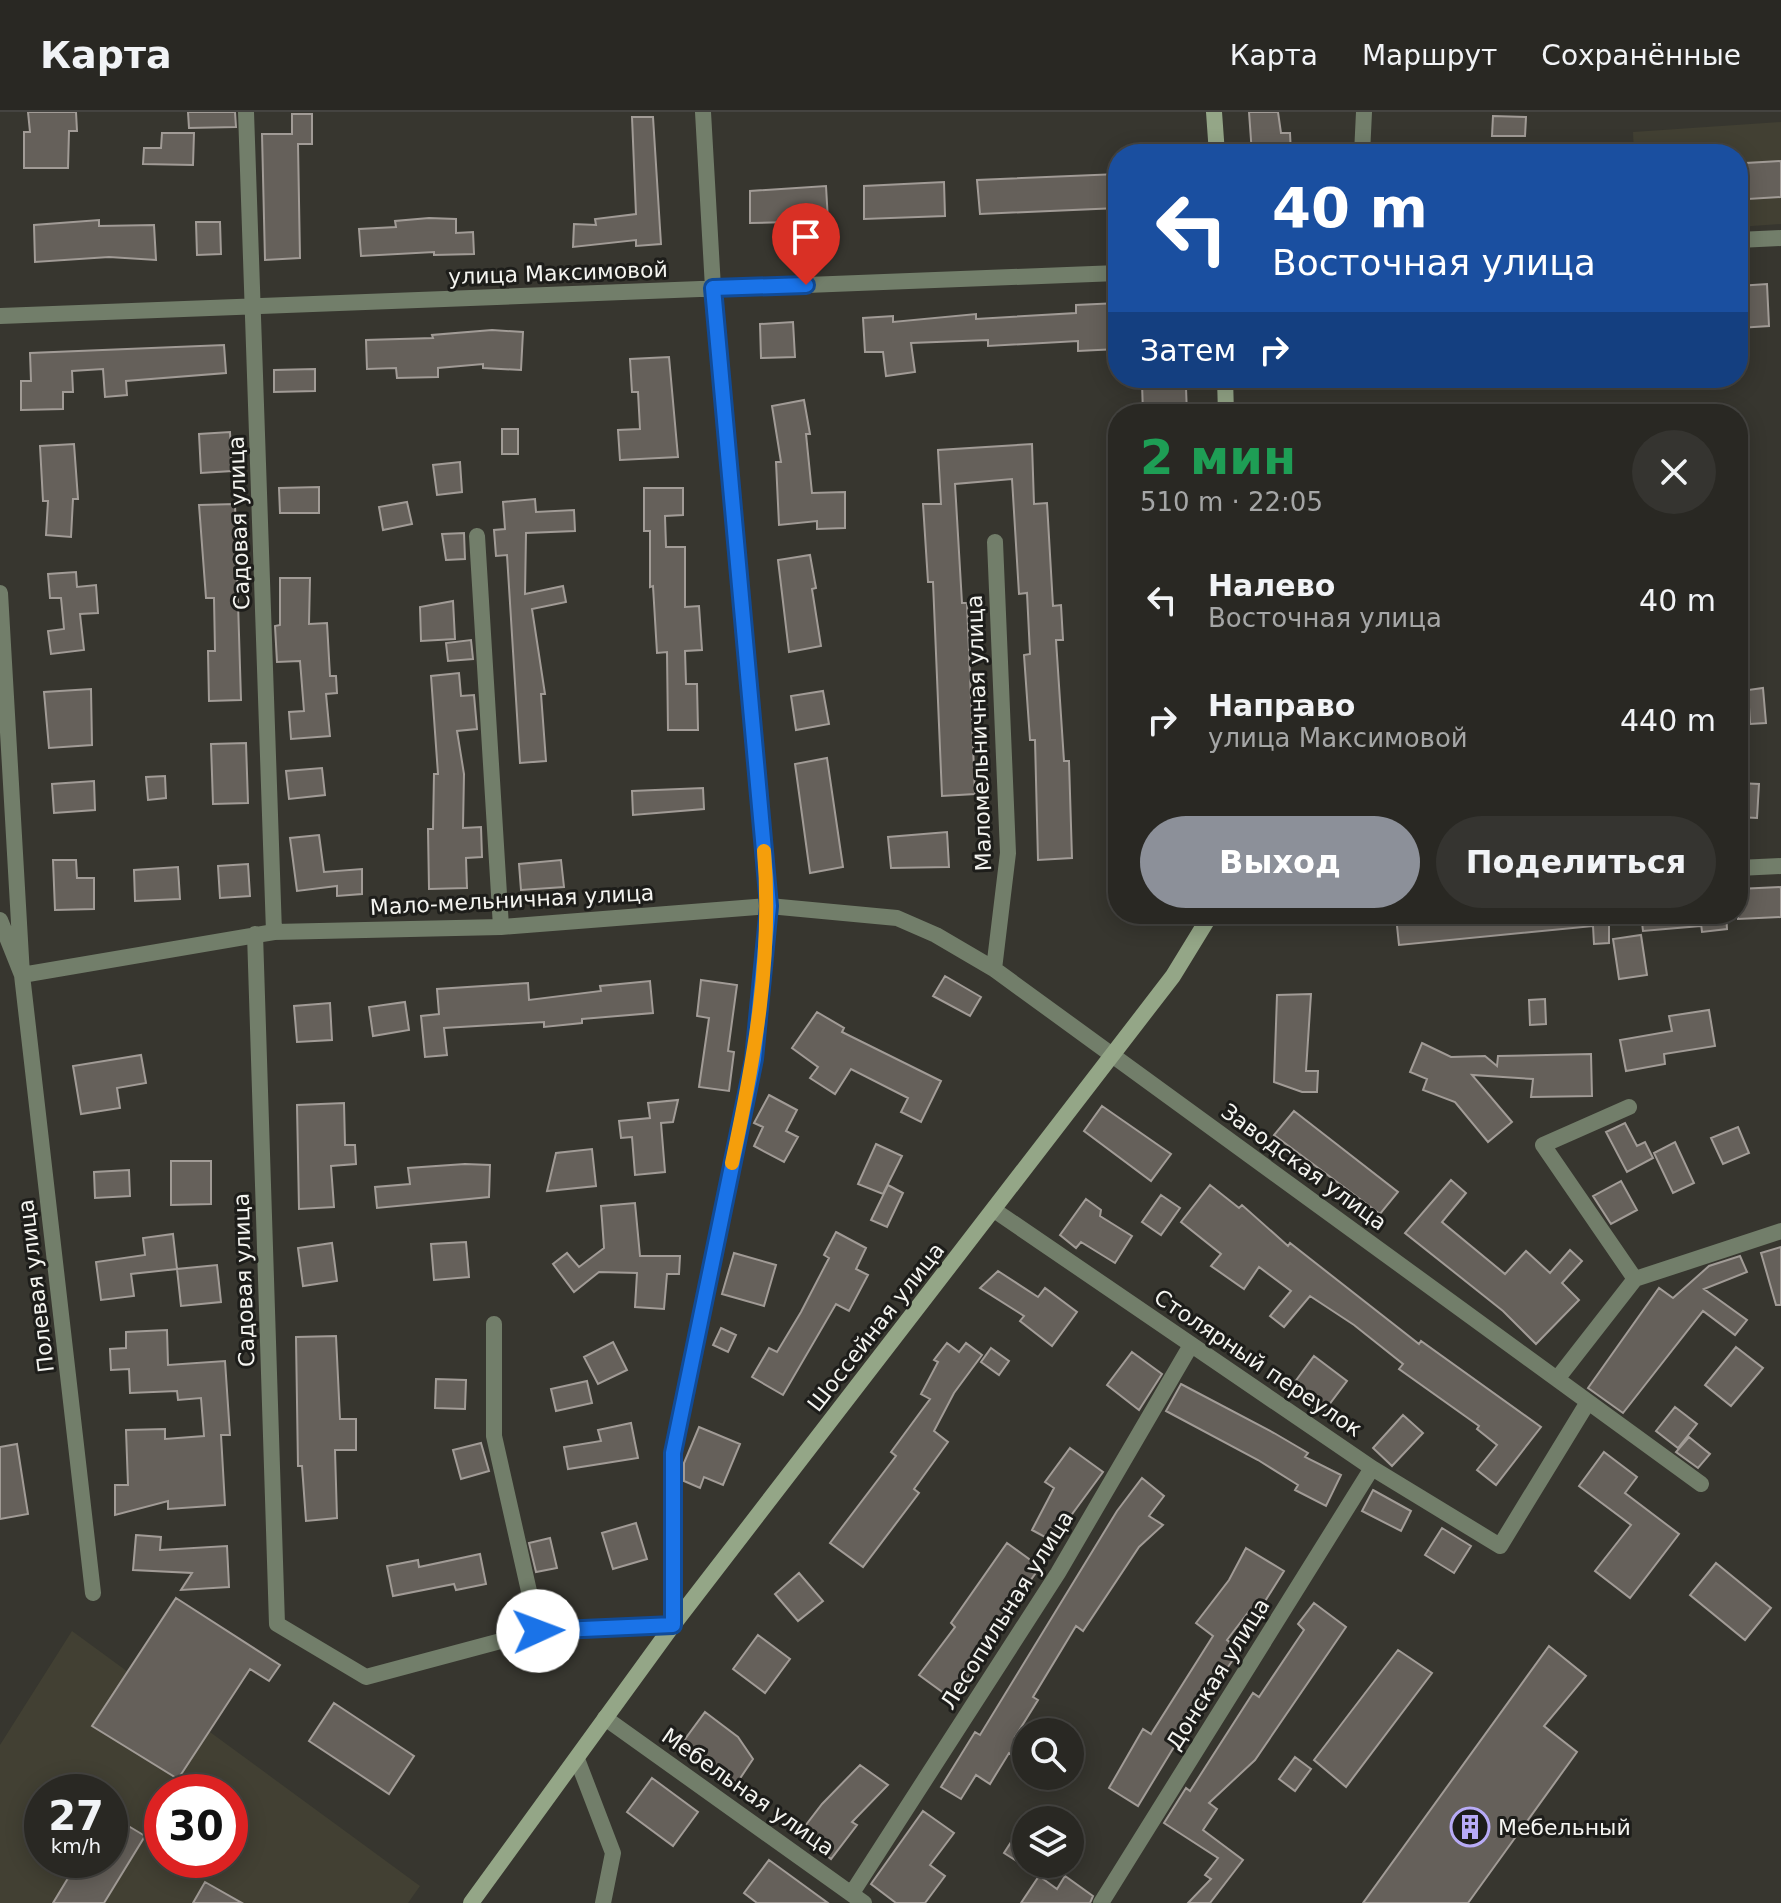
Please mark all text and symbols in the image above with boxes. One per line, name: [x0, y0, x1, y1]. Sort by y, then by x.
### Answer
text: Карта: [40, 33, 172, 77]
text: Карта: [1230, 39, 1318, 72]
text: Маршрут: [1362, 39, 1497, 72]
text: Сохранённые: [1541, 39, 1741, 72]
text: 40 m: [1272, 175, 1428, 240]
icon: left: [1140, 176, 1244, 280]
pin: [772, 203, 840, 285]
icon: arrive: [784, 215, 828, 259]
text: Восточная улица: [1272, 242, 1596, 283]
street label: улица Максимовой: [448, 257, 668, 289]
icon: right: [1252, 328, 1296, 372]
text: Затем: [1140, 333, 1236, 368]
text: 2 мин: [1140, 429, 1296, 485]
button: close: [1632, 430, 1716, 514]
street label: Садовая улица: [223, 436, 255, 610]
text: 510 m · 22:05: [1140, 487, 1323, 517]
text: Налево: [1208, 568, 1335, 603]
icon: left: [1140, 578, 1184, 622]
text: 40 m: [1639, 583, 1716, 618]
street label: Маломельничная улица: [962, 594, 996, 872]
text: Восточная улица: [1208, 603, 1442, 633]
text: Направо: [1208, 688, 1355, 723]
icon: right: [1140, 698, 1184, 742]
text: 440 m: [1620, 703, 1716, 738]
text: улица Максимовой: [1208, 723, 1468, 753]
button: Выход: [1140, 816, 1420, 908]
button: Поделиться: [1436, 816, 1716, 908]
street label: Мало-мельничная улица: [369, 880, 655, 920]
street label: Заводская улица: [1216, 1099, 1392, 1235]
street label: Садовая улица: [228, 1193, 260, 1367]
street label: Полевая улица: [13, 1198, 59, 1374]
street label: Шоссейная улица: [802, 1238, 950, 1416]
street label: Столярный переулок: [1149, 1284, 1367, 1442]
street label: Лесопильная улица: [936, 1506, 1078, 1714]
position arrow: [496, 1589, 580, 1673]
street label: Донская улица: [1161, 1594, 1275, 1754]
map controls: [1012, 1718, 1084, 1878]
button: search: [1012, 1718, 1084, 1790]
street label: Мебельная улица: [657, 1723, 839, 1861]
speed limit sign: 30: [144, 1774, 248, 1878]
text: 27: [48, 1793, 104, 1839]
button: layers: [1012, 1806, 1084, 1878]
building icon: Мебельный: [1449, 1806, 1491, 1848]
place label: Мебельный: [1498, 1815, 1631, 1840]
text: km/h: [51, 1834, 101, 1858]

